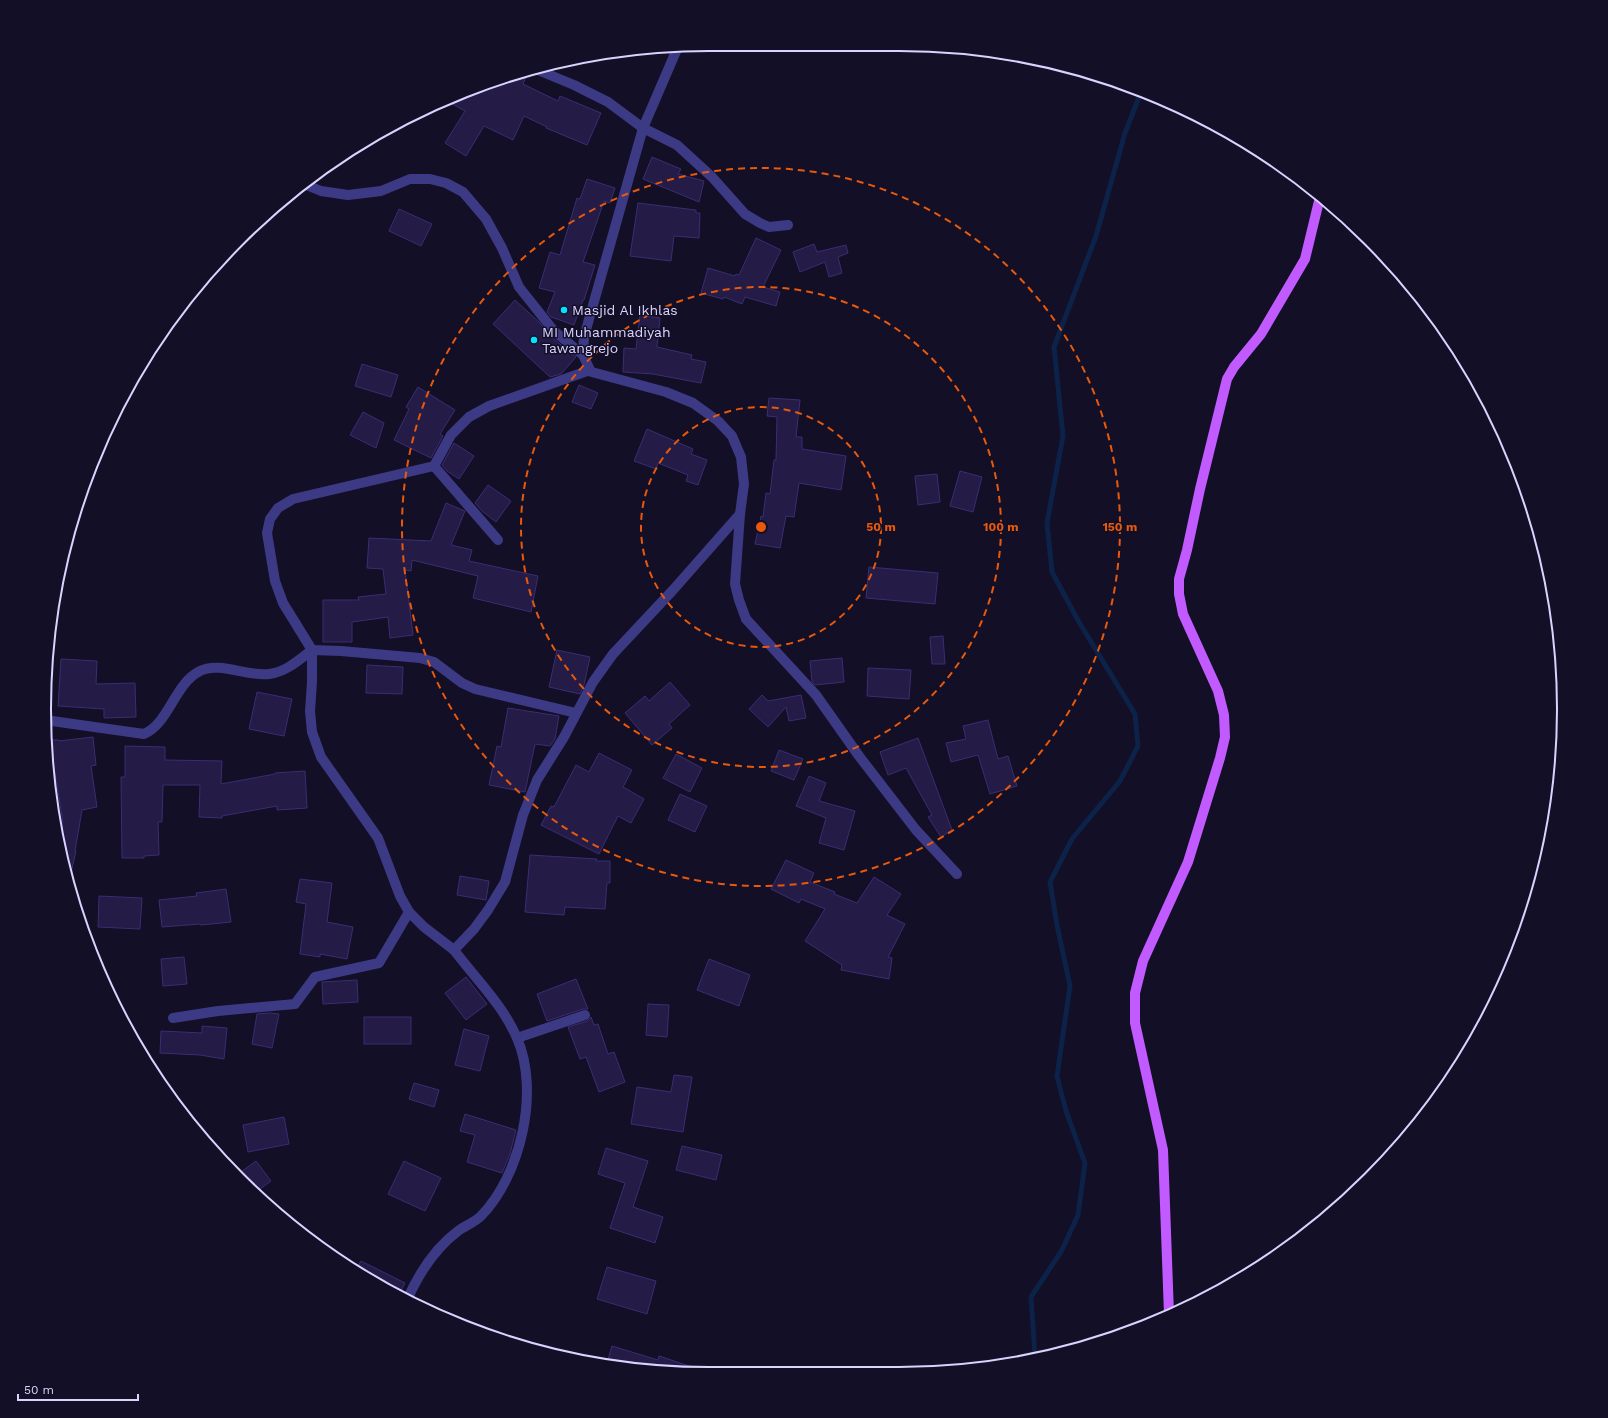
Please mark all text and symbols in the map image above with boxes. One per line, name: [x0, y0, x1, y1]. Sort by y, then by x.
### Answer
place label: Masjid Al Ikhlas: [572, 302, 678, 318]
marker: Masjid Al Ikhlas: [559, 305, 569, 315]
place label: MI Muhammadiyah Tawangrejo: [542, 324, 671, 356]
marker: MI Muhammadiyah Tawangrejo: [529, 335, 539, 345]
centre of rings: [754, 520, 768, 534]
text: 50 m: [866, 520, 896, 534]
text: 100 m: [983, 520, 1019, 534]
text: 150 m: [1103, 520, 1137, 534]
scale bar: [18, 1376, 138, 1402]
text: 50 m: [24, 1383, 54, 1397]

